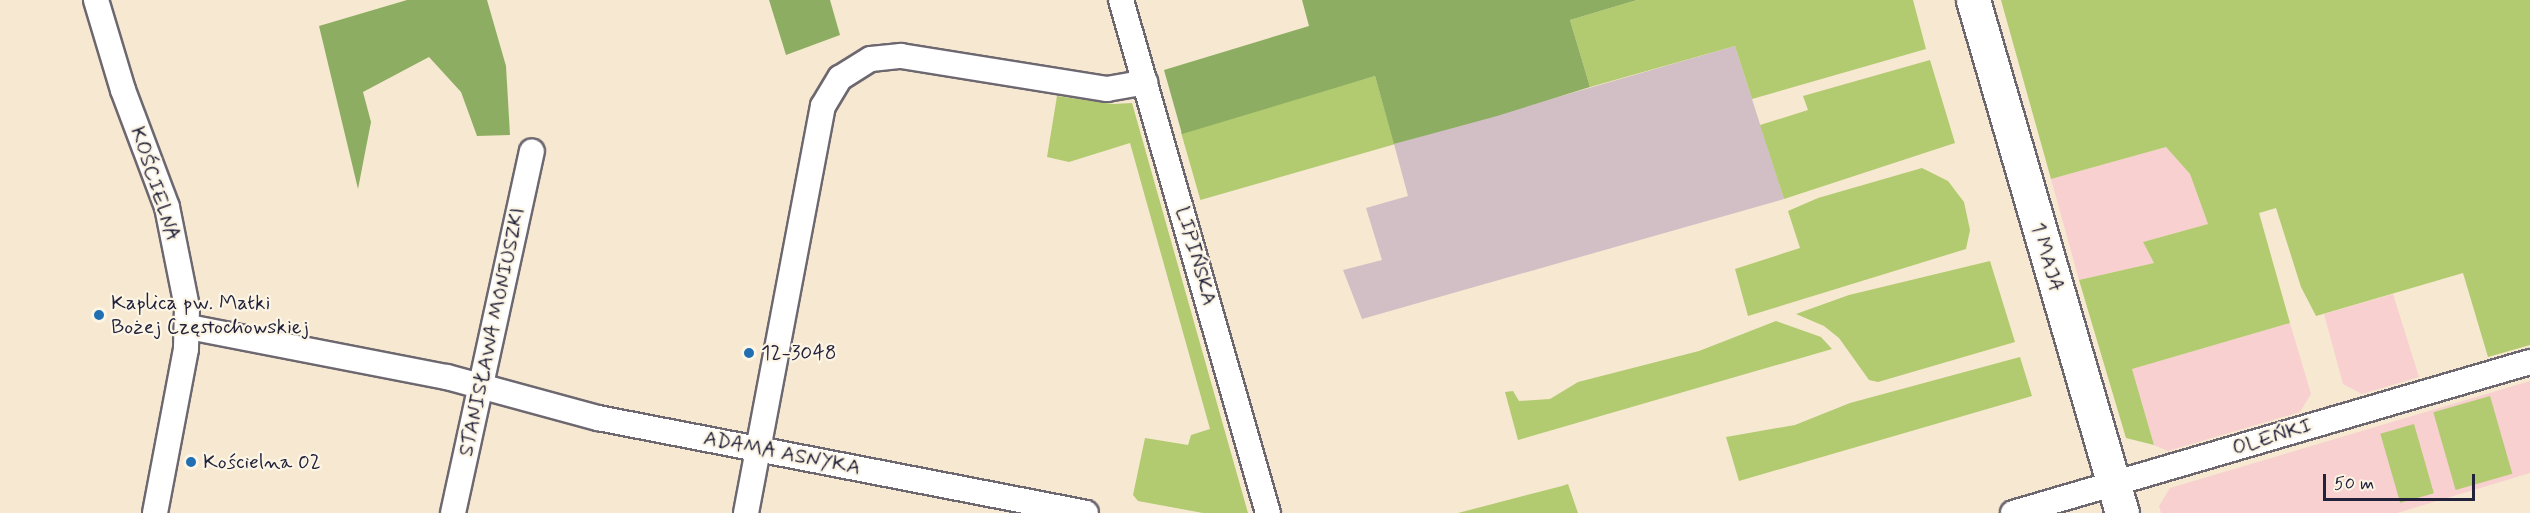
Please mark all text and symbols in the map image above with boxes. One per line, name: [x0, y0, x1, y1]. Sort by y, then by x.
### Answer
street label: KOŚCIELNA: [125, 124, 185, 244]
street label: STANISŁAWA MONIUSZKI: [452, 200, 532, 464]
street label: LIPIŃSKA: [1170, 204, 1222, 308]
street label: 1 MAJA: [2025, 219, 2069, 295]
place label: Kaplica pw. Matki Bożej Częstochowskiej: [111, 290, 312, 340]
marker: Kaplica pw. Matki Bożej Częstochowskiej: [92, 308, 106, 322]
place label: 12-3048: [761, 340, 837, 366]
marker: 12-3048: [742, 346, 756, 360]
street label: OLEŃKI: [2229, 413, 2315, 461]
street label: ADAMA ASNYKA: [701, 425, 863, 481]
place label: Kościelna 02: [203, 449, 321, 475]
marker: Kościelna 02: [184, 455, 198, 469]
scale bar: [2326, 462, 2478, 500]
text: 50 m: [2334, 472, 2374, 496]

